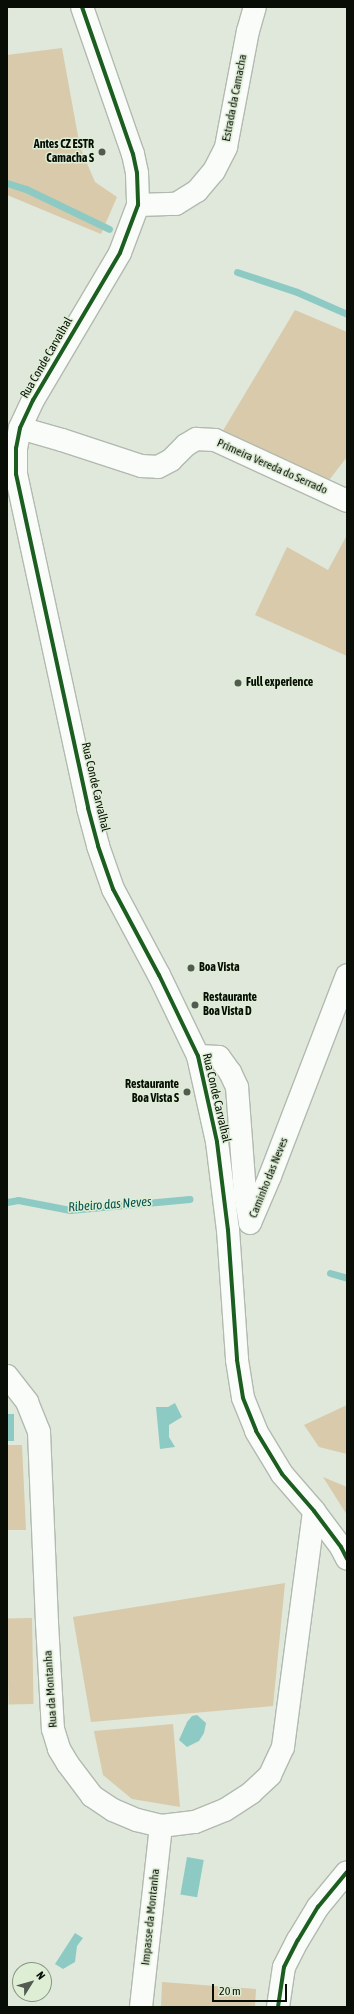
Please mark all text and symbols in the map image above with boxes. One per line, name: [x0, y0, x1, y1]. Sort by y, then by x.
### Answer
street label: Estrada da Camacha: [219, 53, 251, 143]
place label: Antes CZ ESTR Camacha S: [34, 138, 94, 166]
marker: Antes CZ ESTR Camacha S: [97, 147, 107, 157]
street label: Rua Conde Carvalhal: [18, 315, 76, 401]
street label: Primeira Vereda do Serrado: [214, 436, 330, 498]
place label: Full experience: [246, 676, 313, 690]
marker: Full experience: [233, 678, 243, 688]
street label: Rua Conde Carvalhal: [78, 741, 112, 833]
place label: Boa Vista: [199, 961, 239, 975]
marker: Boa Vista: [186, 963, 196, 973]
place label: Restaurante Boa Vista D: [203, 991, 257, 1019]
marker: Restaurante Boa Vista D: [190, 1000, 200, 1010]
street label: Rua Conde Carvalhal: [199, 1052, 233, 1144]
place label: Restaurante Boa Vista S: [125, 1078, 179, 1106]
marker: Restaurante Boa Vista S: [182, 1087, 192, 1097]
street label: Caminho das Neves: [246, 1136, 292, 1220]
water label: Ribeiro das Neves: [68, 1194, 152, 1216]
street label: Rua da Montanha: [41, 1650, 61, 1728]
street label: Impasse da Montanha: [139, 1868, 163, 1966]
north arrow: [12, 1962, 52, 2002]
text: N: [34, 1969, 48, 1982]
scale bar: [214, 1976, 289, 2002]
text: 20 m: [219, 1984, 241, 1998]

